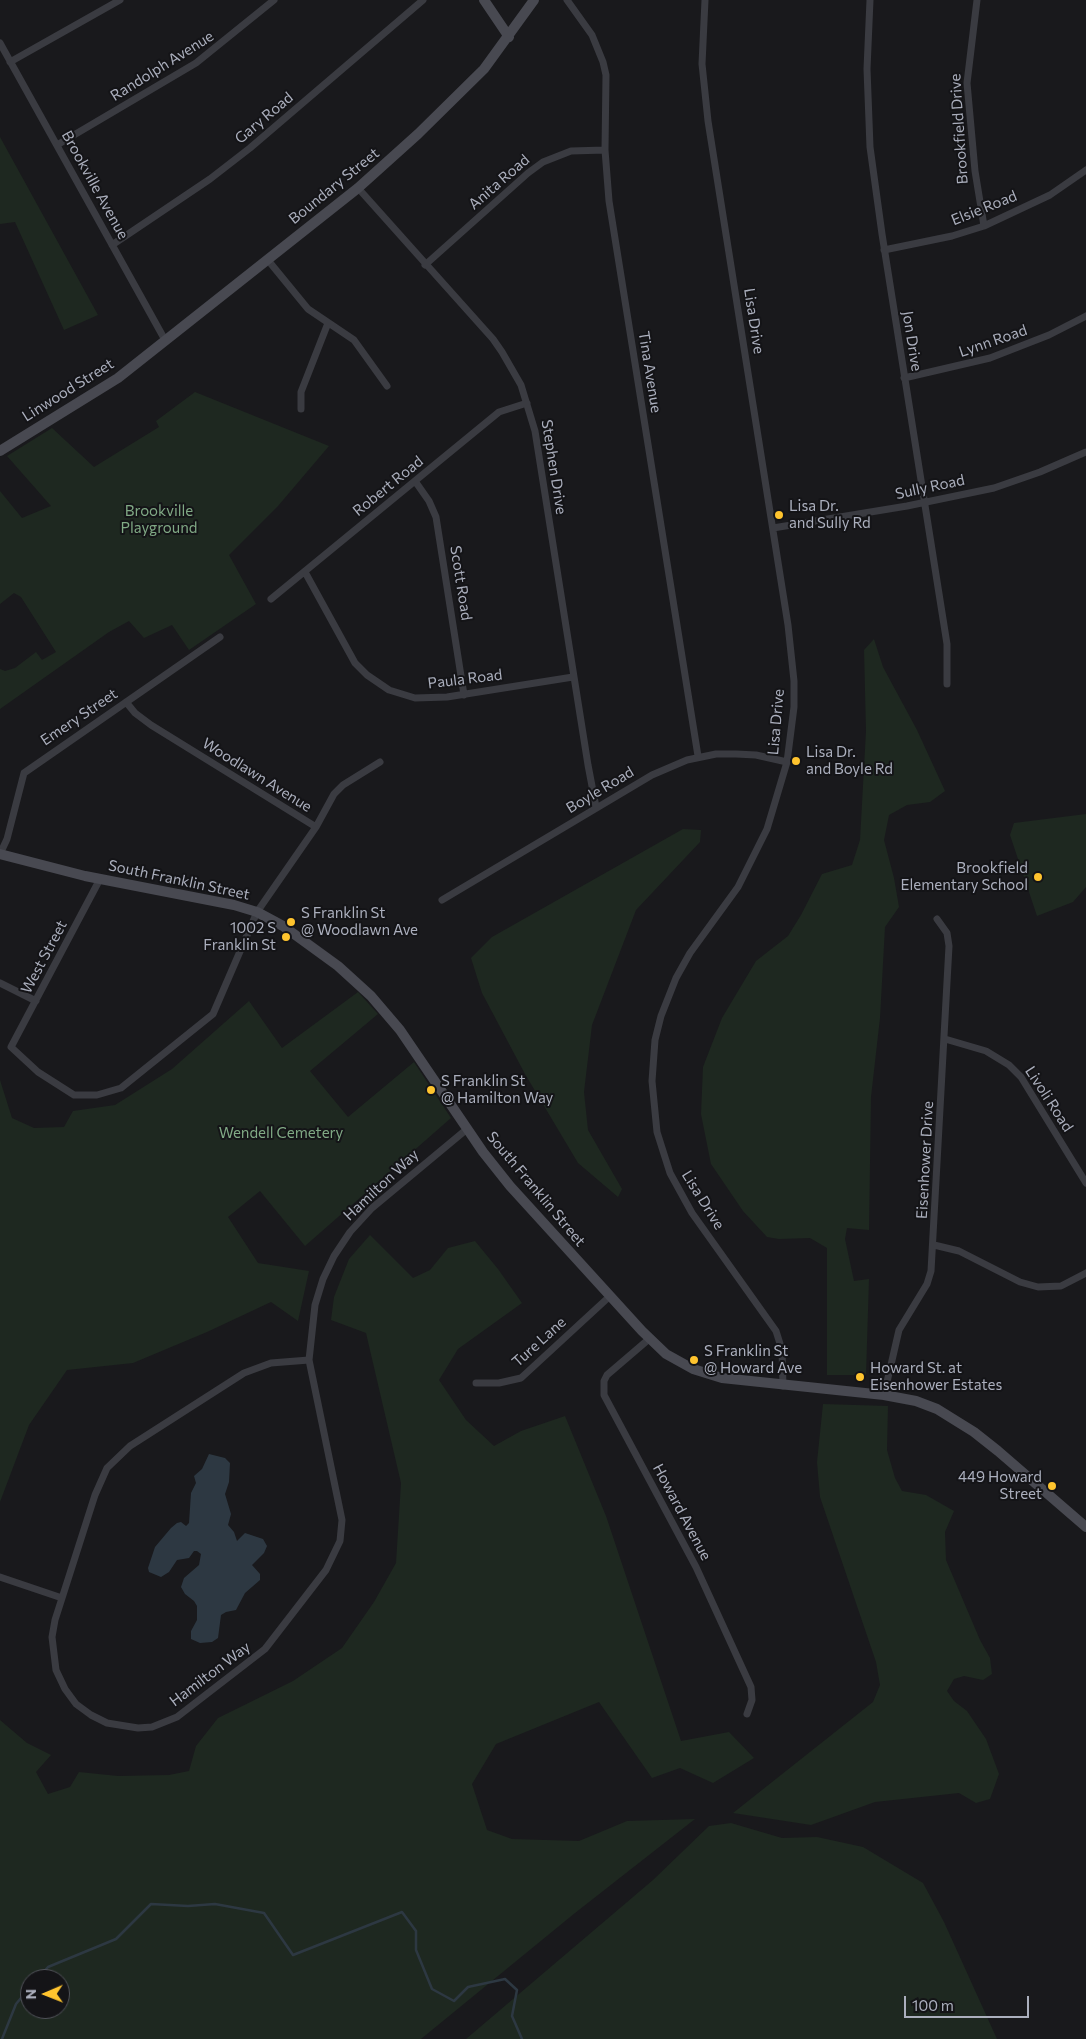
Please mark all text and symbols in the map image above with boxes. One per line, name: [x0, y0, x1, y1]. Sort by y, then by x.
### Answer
street label: Randolph Avenue: [107, 27, 217, 105]
street label: Brookfield Drive: [946, 73, 972, 185]
street label: Gary Road: [231, 88, 297, 148]
street label: Brookville Avenue: [58, 128, 132, 242]
street label: Boundary Street: [285, 144, 383, 228]
street label: Anita Road: [465, 151, 533, 213]
street label: Elsie Road: [949, 187, 1019, 229]
street label: Lisa Drive: [740, 287, 768, 355]
street label: Jon Drive: [898, 309, 926, 373]
street label: Lynn Road: [956, 321, 1030, 361]
street label: Tina Avenue: [635, 330, 665, 414]
street label: Linwood Street: [19, 355, 117, 425]
street label: Stephen Drive: [538, 418, 570, 516]
street label: Robert Road: [349, 452, 427, 520]
street label: Sully Road: [894, 471, 966, 503]
place label: Lisa Dr. and Sully Rd: [789, 497, 871, 532]
park label: Brookville Playground: [121, 502, 197, 537]
marker: Lisa Dr. and Sully Rd: [773, 509, 785, 521]
street label: Scott Road: [446, 544, 476, 622]
street label: Paula Road: [427, 665, 503, 693]
street label: Emery Street: [37, 685, 121, 749]
street label: Lisa Drive: [764, 688, 788, 756]
street label: Woodlawn Avenue: [199, 734, 315, 816]
place label: Lisa Dr. and Boyle Rd: [806, 743, 893, 778]
marker: Lisa Dr. and Boyle Rd: [790, 755, 802, 767]
street label: Boyle Road: [563, 763, 637, 817]
street label: South Franklin Street: [107, 856, 251, 904]
place label: Brookfield Elementary School: [901, 859, 1028, 894]
marker: Brookfield Elementary School: [1032, 871, 1044, 883]
place label: S Franklin St @ Woodlawn Ave: [301, 904, 418, 939]
marker: S Franklin St @ Woodlawn Ave: [285, 916, 297, 928]
street label: West Street: [17, 917, 71, 997]
place label: 1002 S Franklin St: [203, 919, 276, 954]
marker: 1002 S Franklin St: [280, 931, 292, 943]
street label: Livoli Road: [1021, 1063, 1077, 1135]
place label: S Franklin St @ Hamilton Way: [441, 1072, 553, 1107]
marker: S Franklin St @ Hamilton Way: [425, 1084, 437, 1096]
street label: Eisenhower Drive: [913, 1101, 937, 1219]
park label: Wendell Cemetery: [219, 1124, 343, 1142]
street label: South Franklin Street: [483, 1128, 589, 1250]
street label: Hamilton Way: [340, 1146, 422, 1224]
street label: Lisa Drive: [678, 1167, 728, 1233]
street label: Ture Lane: [508, 1313, 570, 1371]
place label: S Franklin St @ Howard Ave: [704, 1342, 802, 1377]
marker: S Franklin St @ Howard Ave: [688, 1354, 700, 1366]
place label: Howard St. at Eisenhower Estates: [870, 1359, 1002, 1394]
marker: Howard St. at Eisenhower Estates: [854, 1371, 866, 1383]
street label: Howard Avenue: [649, 1461, 715, 1563]
place label: 449 Howard Street: [958, 1468, 1042, 1503]
marker: 449 Howard Street: [1046, 1480, 1058, 1492]
street label: Hamilton Way: [166, 1638, 254, 1710]
north arrow: [20, 1969, 70, 2019]
scale bar: [906, 1986, 1031, 2018]
text: N: [22, 1989, 39, 2000]
text: 100 m: [912, 1996, 954, 2014]

